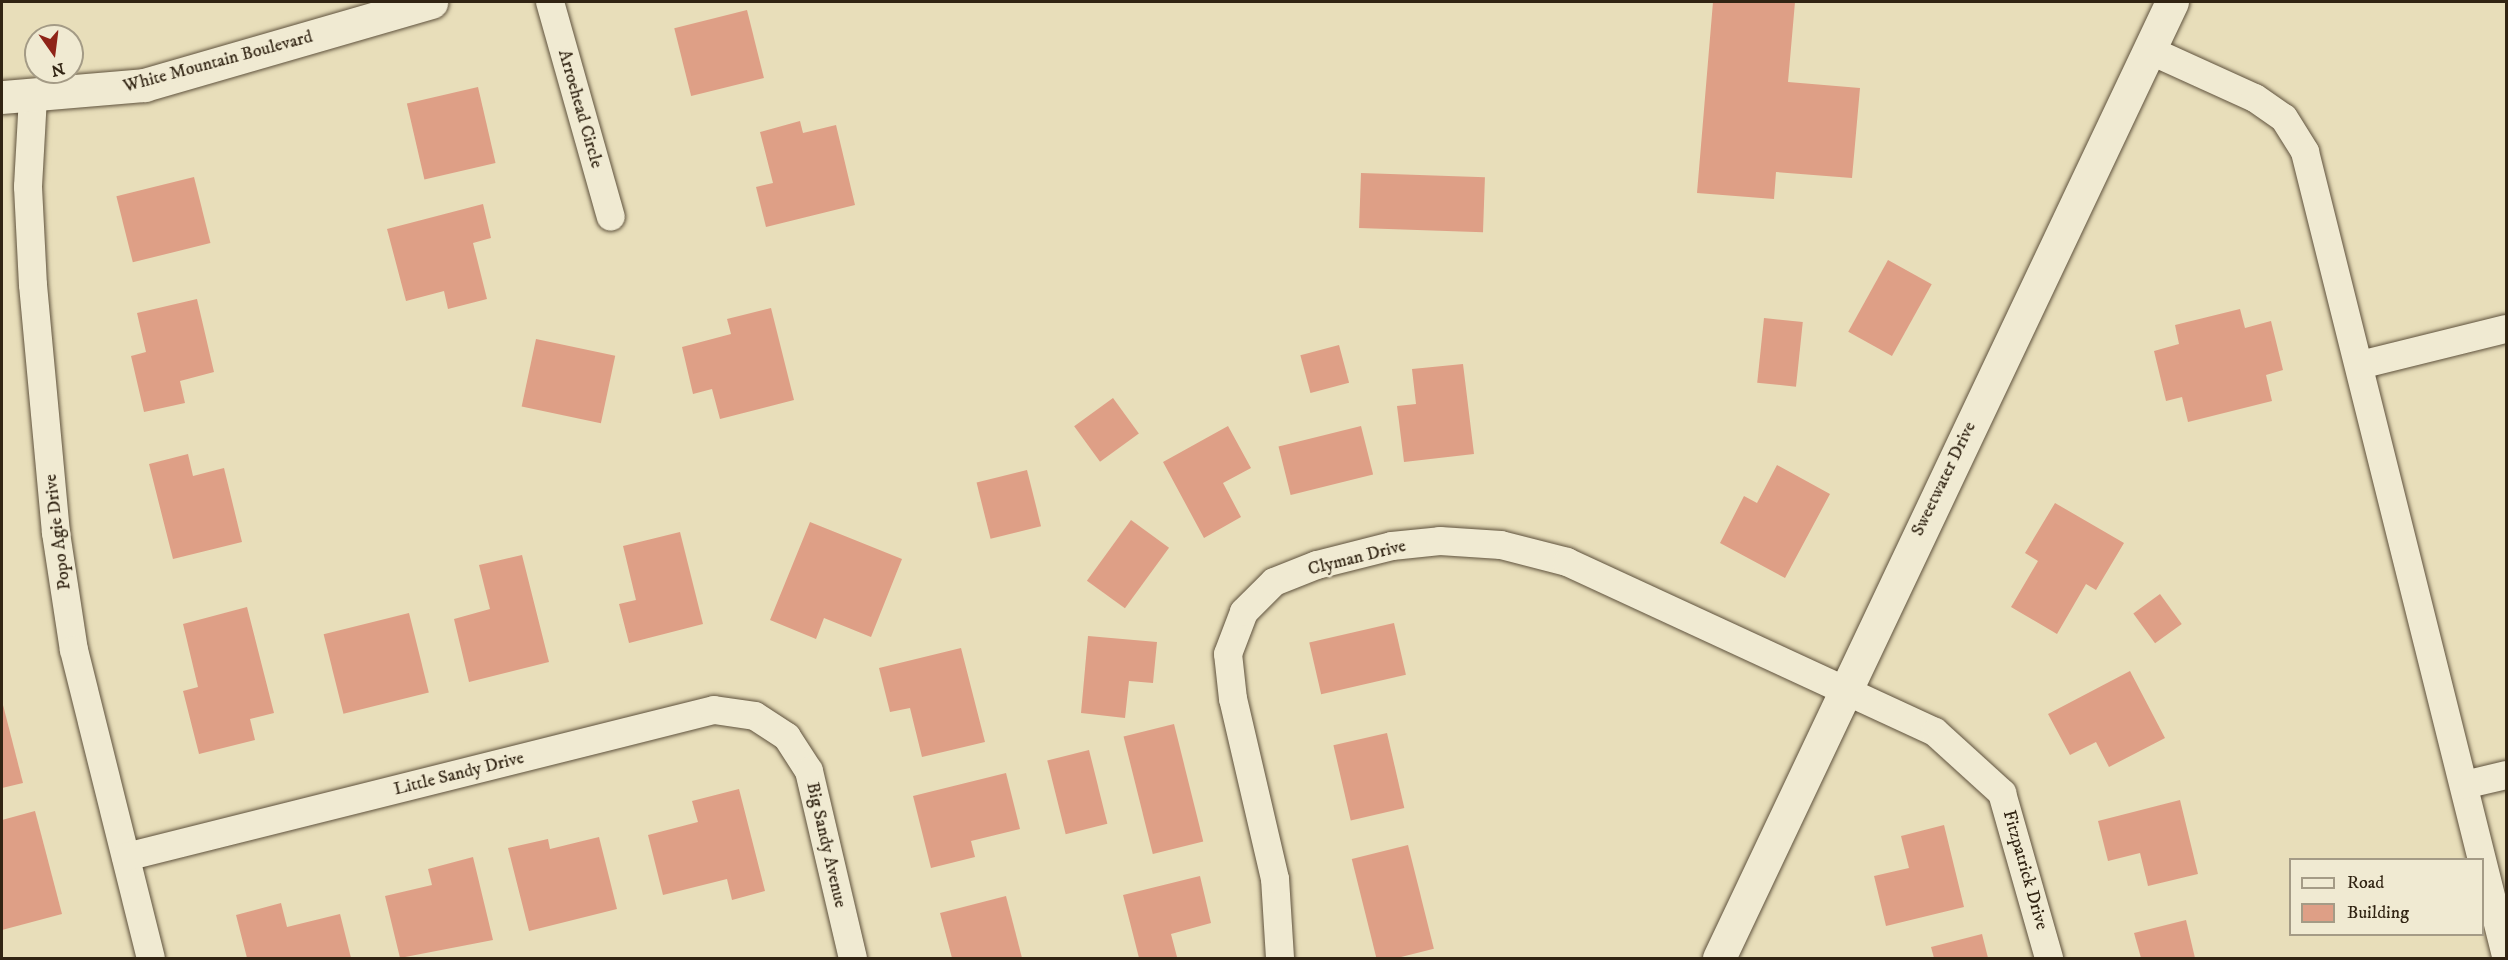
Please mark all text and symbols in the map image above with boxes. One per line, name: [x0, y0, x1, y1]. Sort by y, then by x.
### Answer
north arrow: [24, 24, 84, 84]
street label: White Mountain Boulevard: [121, 26, 315, 98]
street label: Arroehead Circle: [553, 47, 607, 171]
text: N: [49, 58, 67, 81]
street label: Sweetwater Drive: [1907, 418, 1981, 540]
street label: Popo Agie Drive: [40, 473, 76, 591]
street label: Clyman Drive: [1306, 535, 1408, 581]
street label: Little Sandy Drive: [392, 747, 526, 801]
street label: Big Sandy Avenue: [801, 780, 851, 910]
street label: Fitzpatrick Drive: [1998, 808, 2052, 932]
legend: [2289, 858, 2484, 936]
text: Road: [2347, 872, 2384, 894]
text: Building: [2347, 902, 2409, 924]

